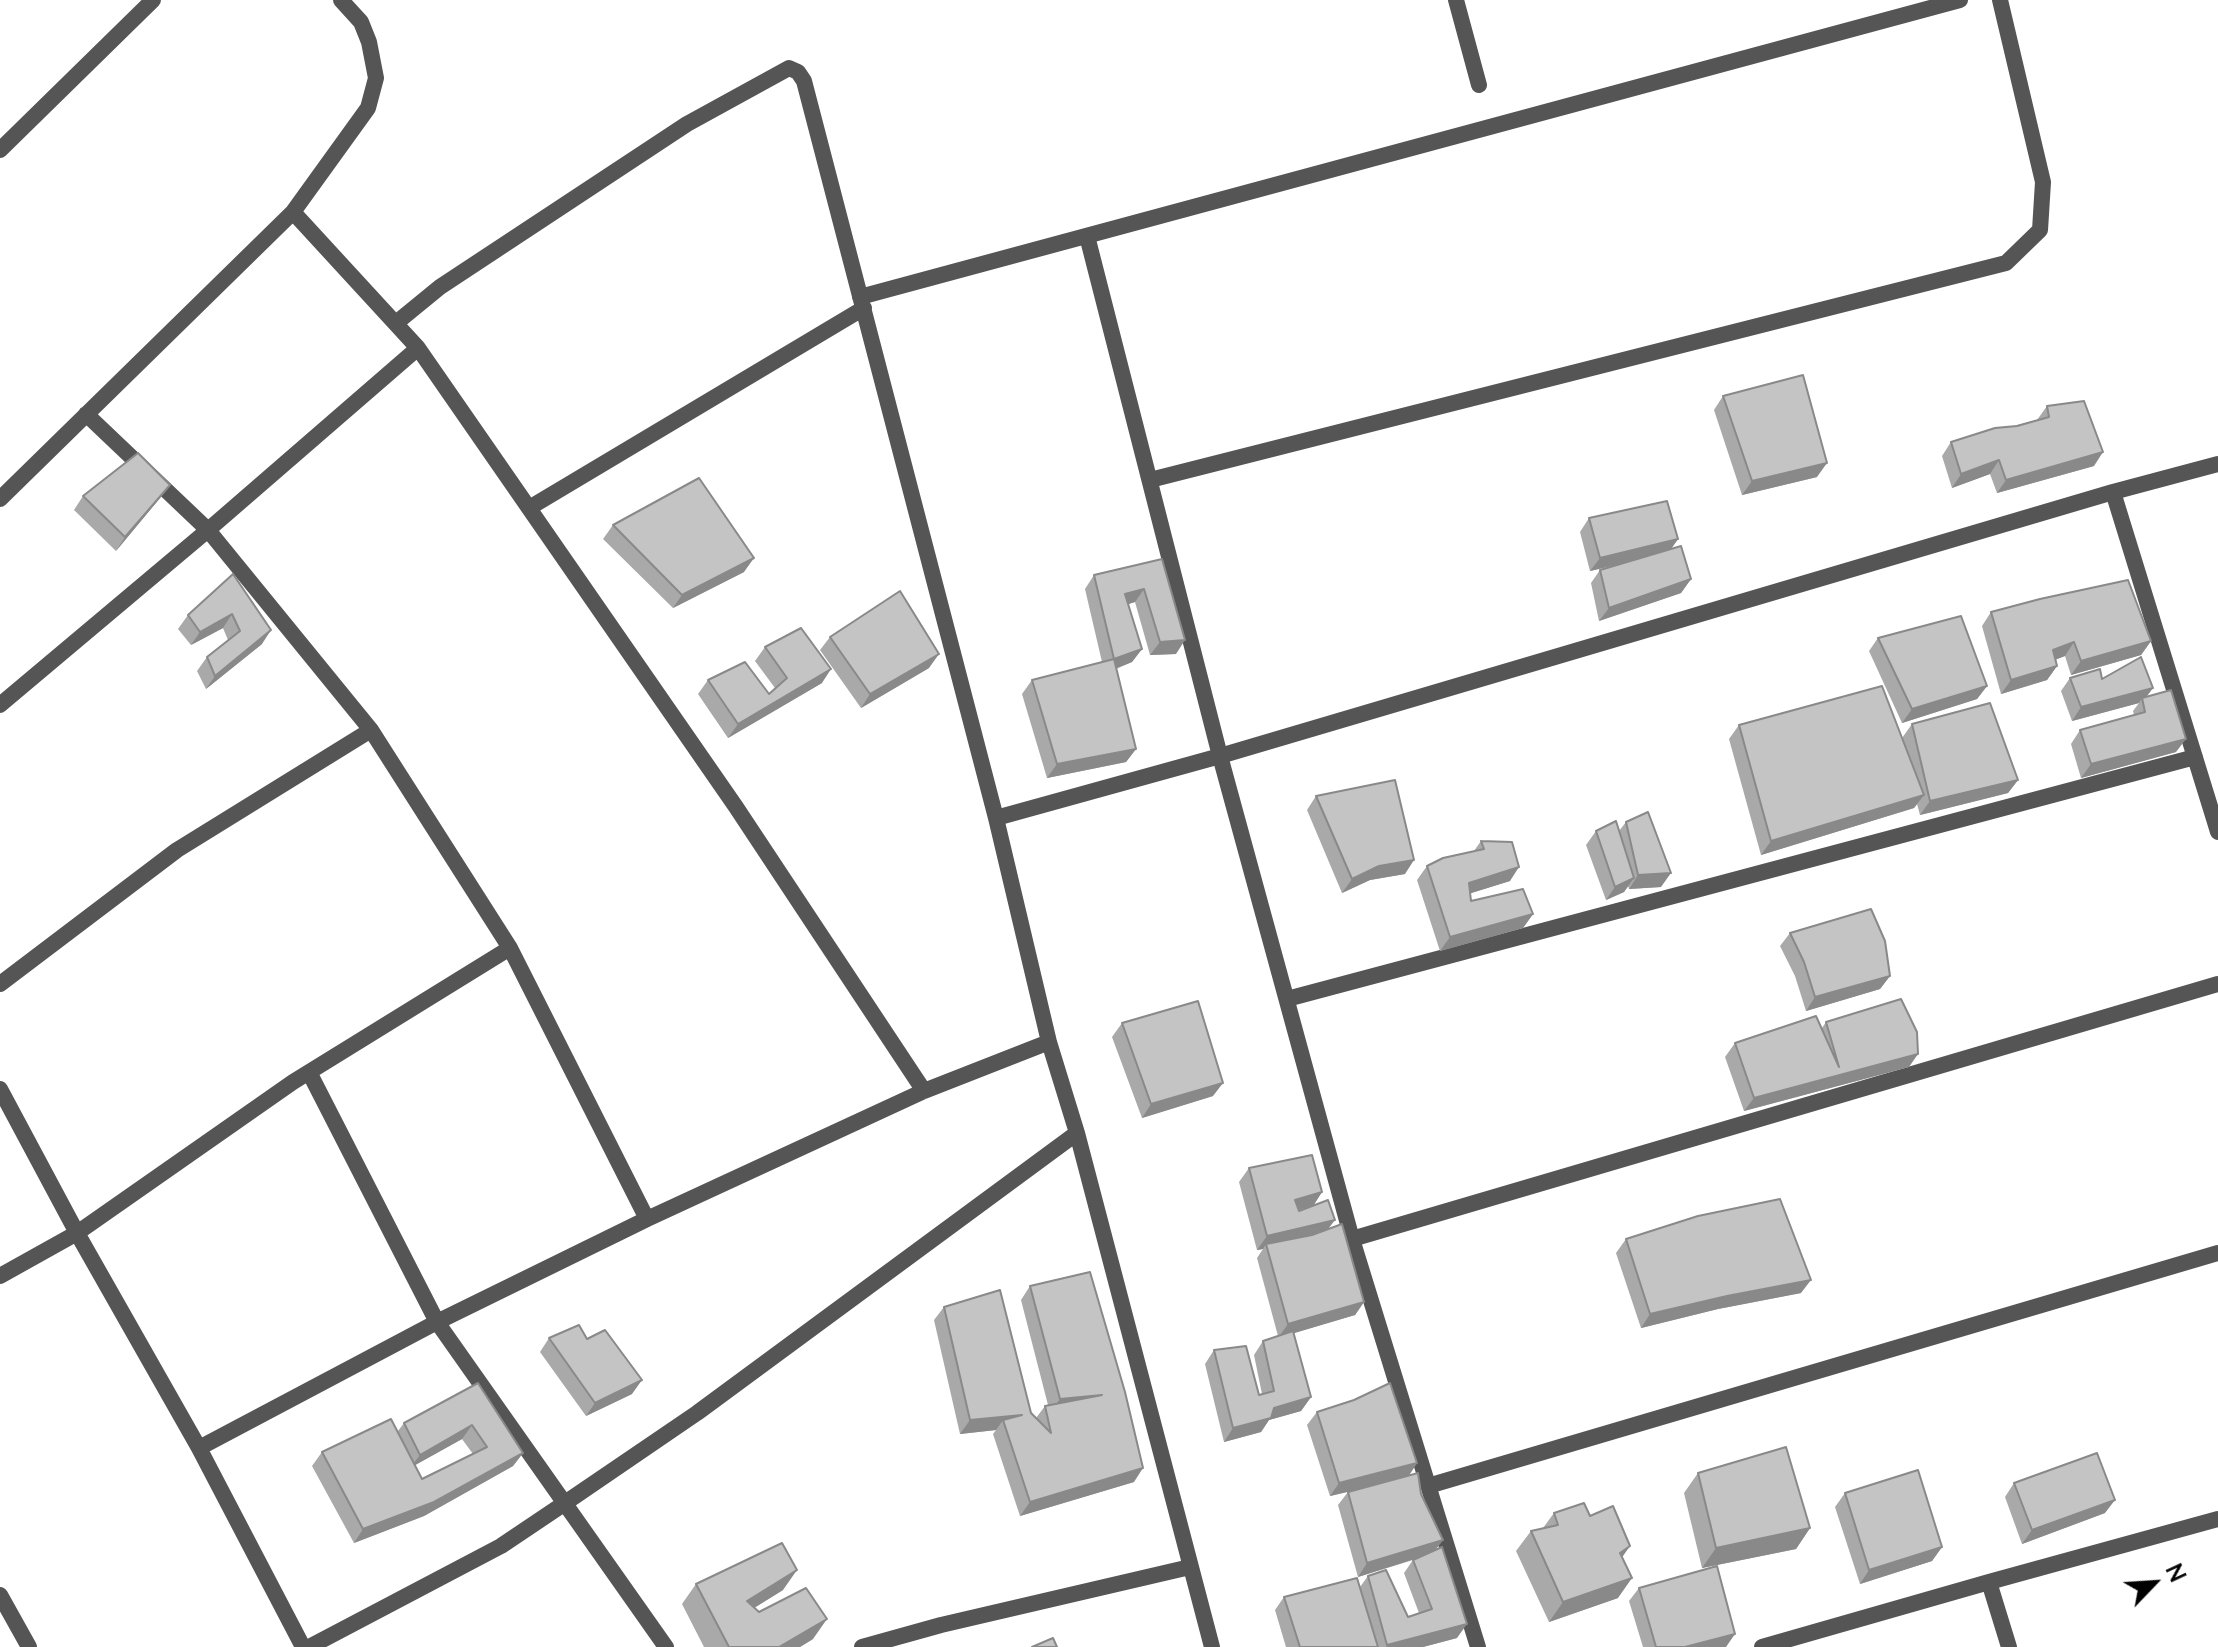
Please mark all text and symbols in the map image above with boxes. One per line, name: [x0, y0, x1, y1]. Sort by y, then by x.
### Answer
north arrow: [2114, 1543, 2194, 1623]
text: N: [2160, 1559, 2192, 1586]

